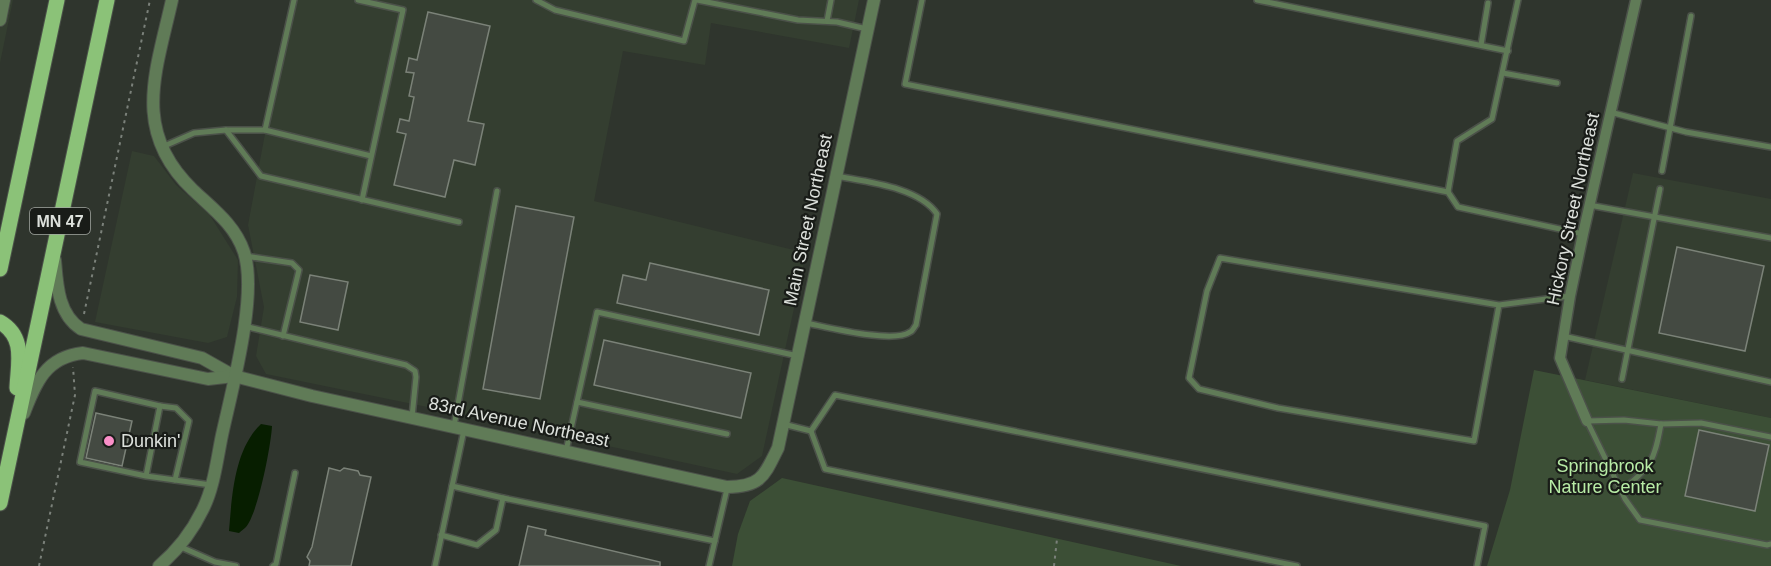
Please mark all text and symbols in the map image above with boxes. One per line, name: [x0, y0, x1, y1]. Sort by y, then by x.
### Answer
street label: Hickory Street Northeast: [1543, 111, 1603, 307]
street label: Main Street Northeast: [780, 132, 836, 308]
road number: MN 47: [30, 208, 90, 234]
street label: 83rd Avenue Northeast: [427, 393, 611, 451]
place label: Dunkin': [121, 431, 180, 451]
marker: Dunkin': [102, 434, 116, 448]
park label: Springbrook Nature Center: [1548, 456, 1662, 497]

